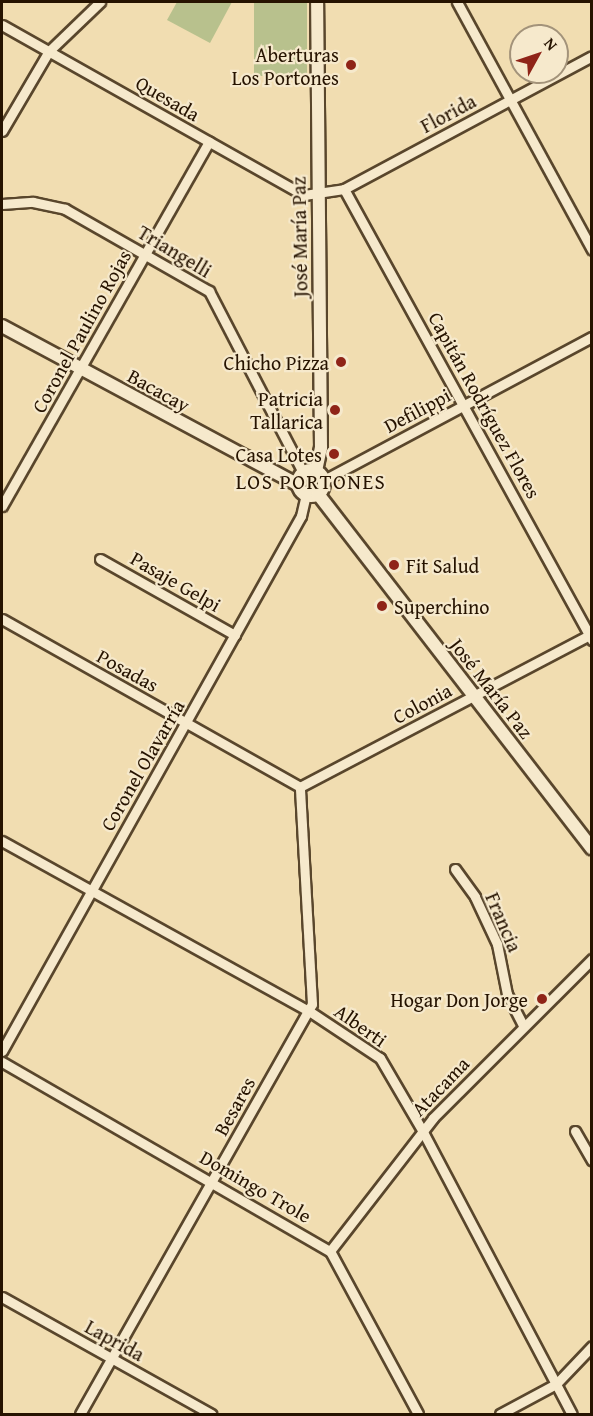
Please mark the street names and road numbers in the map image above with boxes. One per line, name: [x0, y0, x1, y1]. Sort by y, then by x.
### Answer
street label: Quesada: [132, 70, 204, 126]
street label: Florida: [416, 88, 480, 138]
street label: José María Paz: [286, 176, 312, 298]
street label: Triangelli: [134, 220, 216, 282]
street label: Coronel Paulino Rojas: [26, 245, 136, 417]
street label: Capitán Rodríguez Flores: [424, 308, 546, 502]
street label: Bacacay: [124, 363, 194, 417]
street label: Defilippi: [380, 383, 454, 437]
street label: Pasaje Gelpi: [127, 546, 225, 616]
street label: José María Paz: [445, 633, 539, 743]
street label: Posadas: [93, 643, 163, 697]
street label: Colonia: [388, 678, 456, 728]
street label: Coronel Olavarría: [95, 695, 189, 835]
street label: Francia: [481, 889, 527, 955]
street label: Alberti: [330, 998, 392, 1052]
street label: Atacama: [406, 1051, 474, 1121]
street label: Besares: [208, 1072, 260, 1140]
street label: Domingo Trole: [196, 1144, 316, 1228]
street label: Laprida: [81, 1314, 149, 1366]

